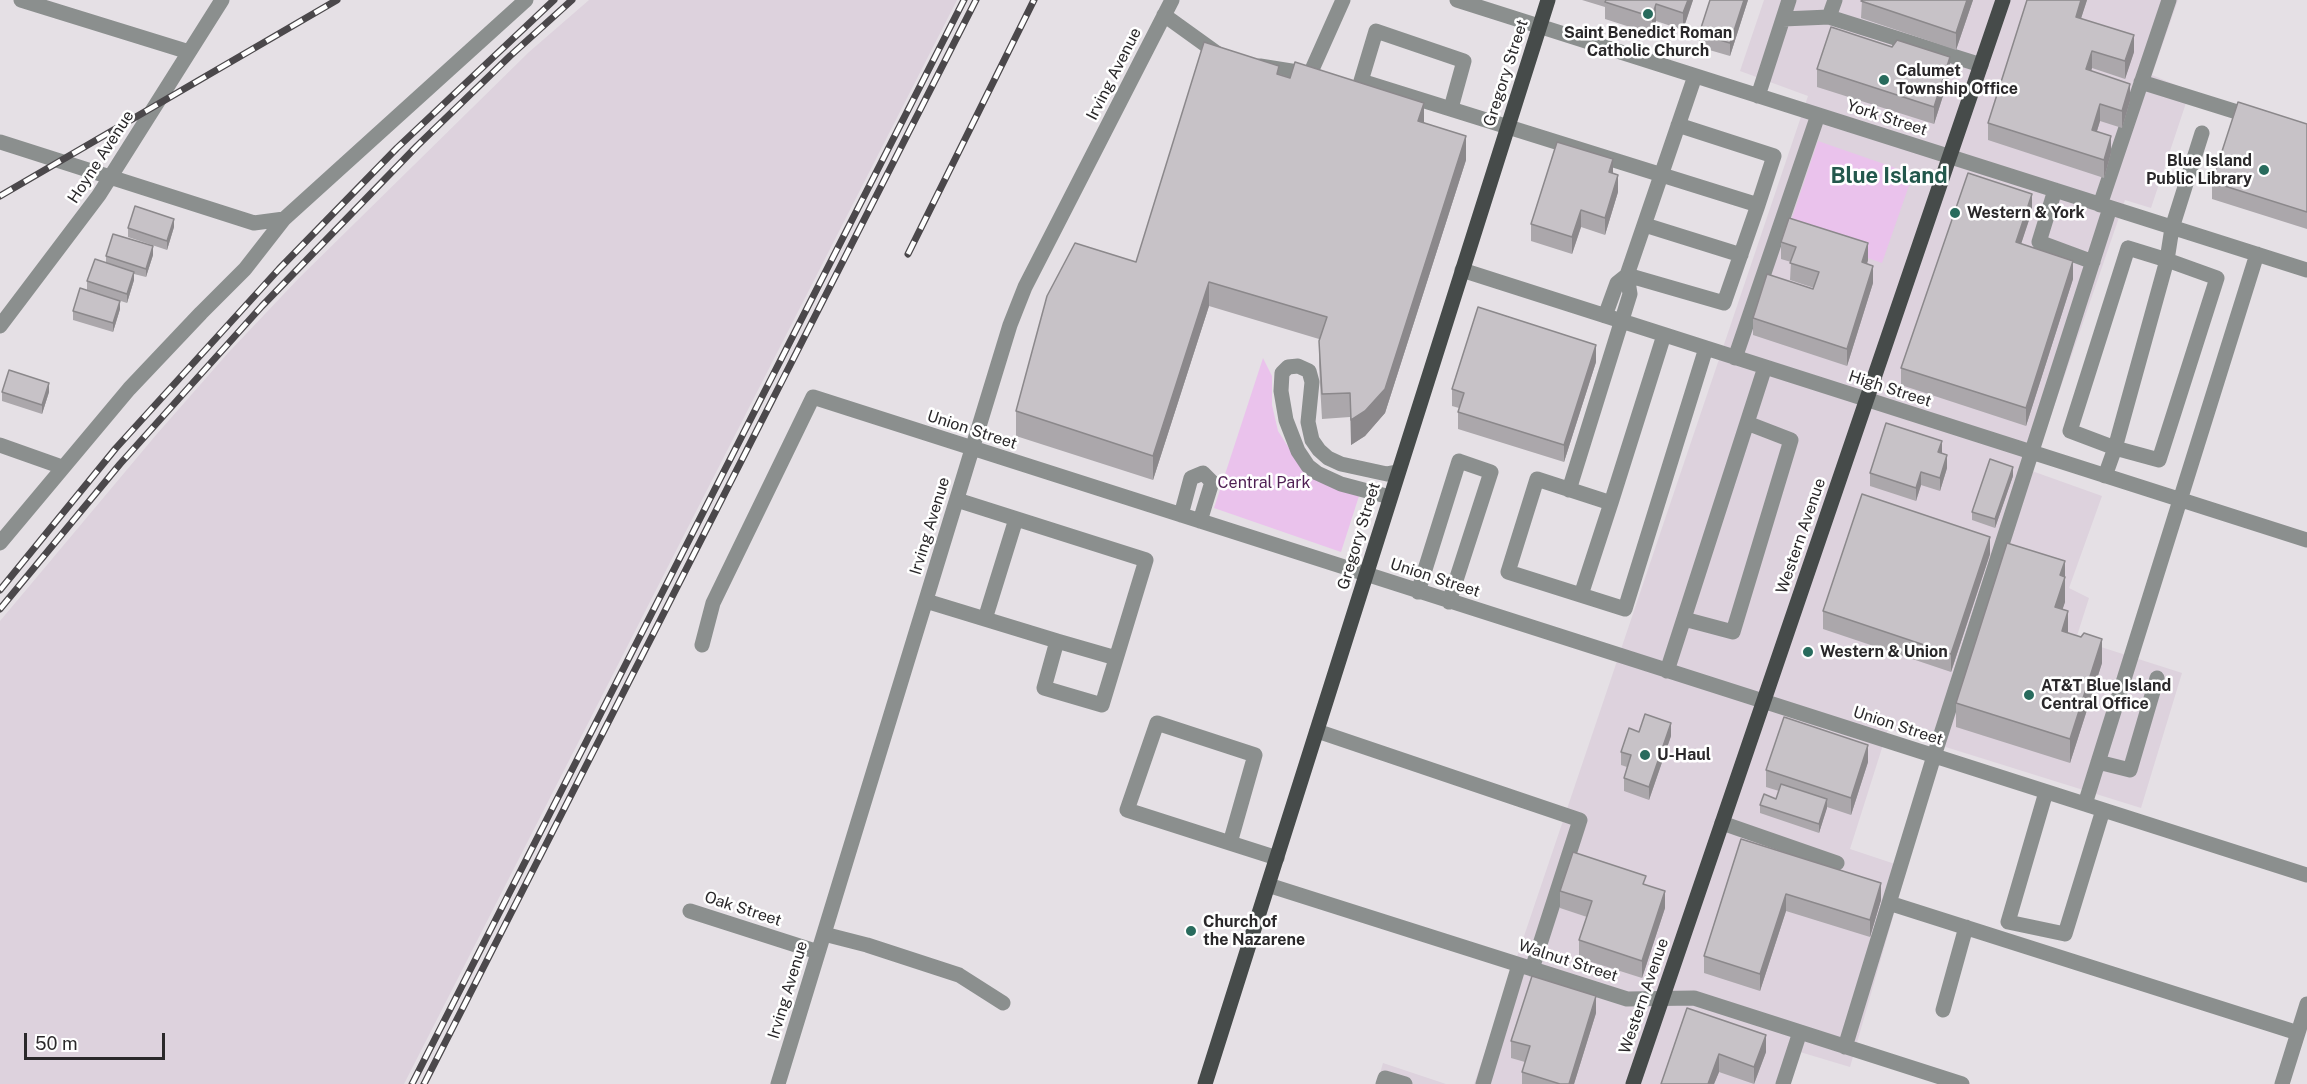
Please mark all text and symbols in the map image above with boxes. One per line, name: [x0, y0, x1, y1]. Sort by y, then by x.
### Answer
marker: Saint Benedict Roman Catholic Church: [1641, 7, 1655, 21]
street label: Gregory Street: [1480, 17, 1532, 129]
place label: Saint Benedict Roman Catholic Church: [1564, 23, 1732, 61]
street label: Irving Avenue: [1082, 25, 1146, 123]
place label: Calumet Township Office: [1896, 61, 2018, 99]
marker: Calumet Township Office: [1877, 73, 1891, 87]
street label: York Street: [1844, 96, 1930, 140]
street label: Hoyne Avenue: [64, 107, 138, 207]
place label: Blue Island Public Library: [2146, 151, 2252, 189]
district label: Blue Island: [1830, 163, 1948, 189]
marker: Blue Island Public Library: [2257, 163, 2271, 177]
place label: Western & York: [1967, 203, 2085, 223]
marker: Western & York: [1948, 206, 1962, 220]
street label: High Street: [1846, 367, 1934, 411]
street label: Union Street: [925, 406, 1019, 454]
park label: Central Park: [1218, 473, 1310, 493]
street label: Irving Avenue: [906, 475, 954, 577]
street label: Western Avenue: [1772, 476, 1830, 596]
street label: Gregory Street: [1334, 480, 1384, 592]
street label: Union Street: [1388, 554, 1482, 602]
place label: Western & Union: [1820, 642, 1948, 662]
marker: Western & Union: [1801, 645, 1815, 659]
place label: AT&T Blue Island Central Office: [2041, 676, 2171, 714]
marker: AT&T Blue Island Central Office: [2022, 688, 2036, 702]
street label: Union Street: [1851, 702, 1945, 750]
place label: U-Haul: [1657, 745, 1711, 765]
marker: U-Haul: [1638, 748, 1652, 762]
street label: Oak Street: [702, 888, 784, 930]
place label: Church of the Nazarene: [1203, 912, 1305, 950]
marker: Church of the Nazarene: [1184, 924, 1198, 938]
street label: Walnut Street: [1516, 936, 1620, 986]
street label: Western Avenue: [1615, 936, 1673, 1056]
street label: Irving Avenue: [764, 939, 812, 1041]
scale bar: [27, 1021, 168, 1059]
text: 50 m: [35, 1033, 78, 1054]

